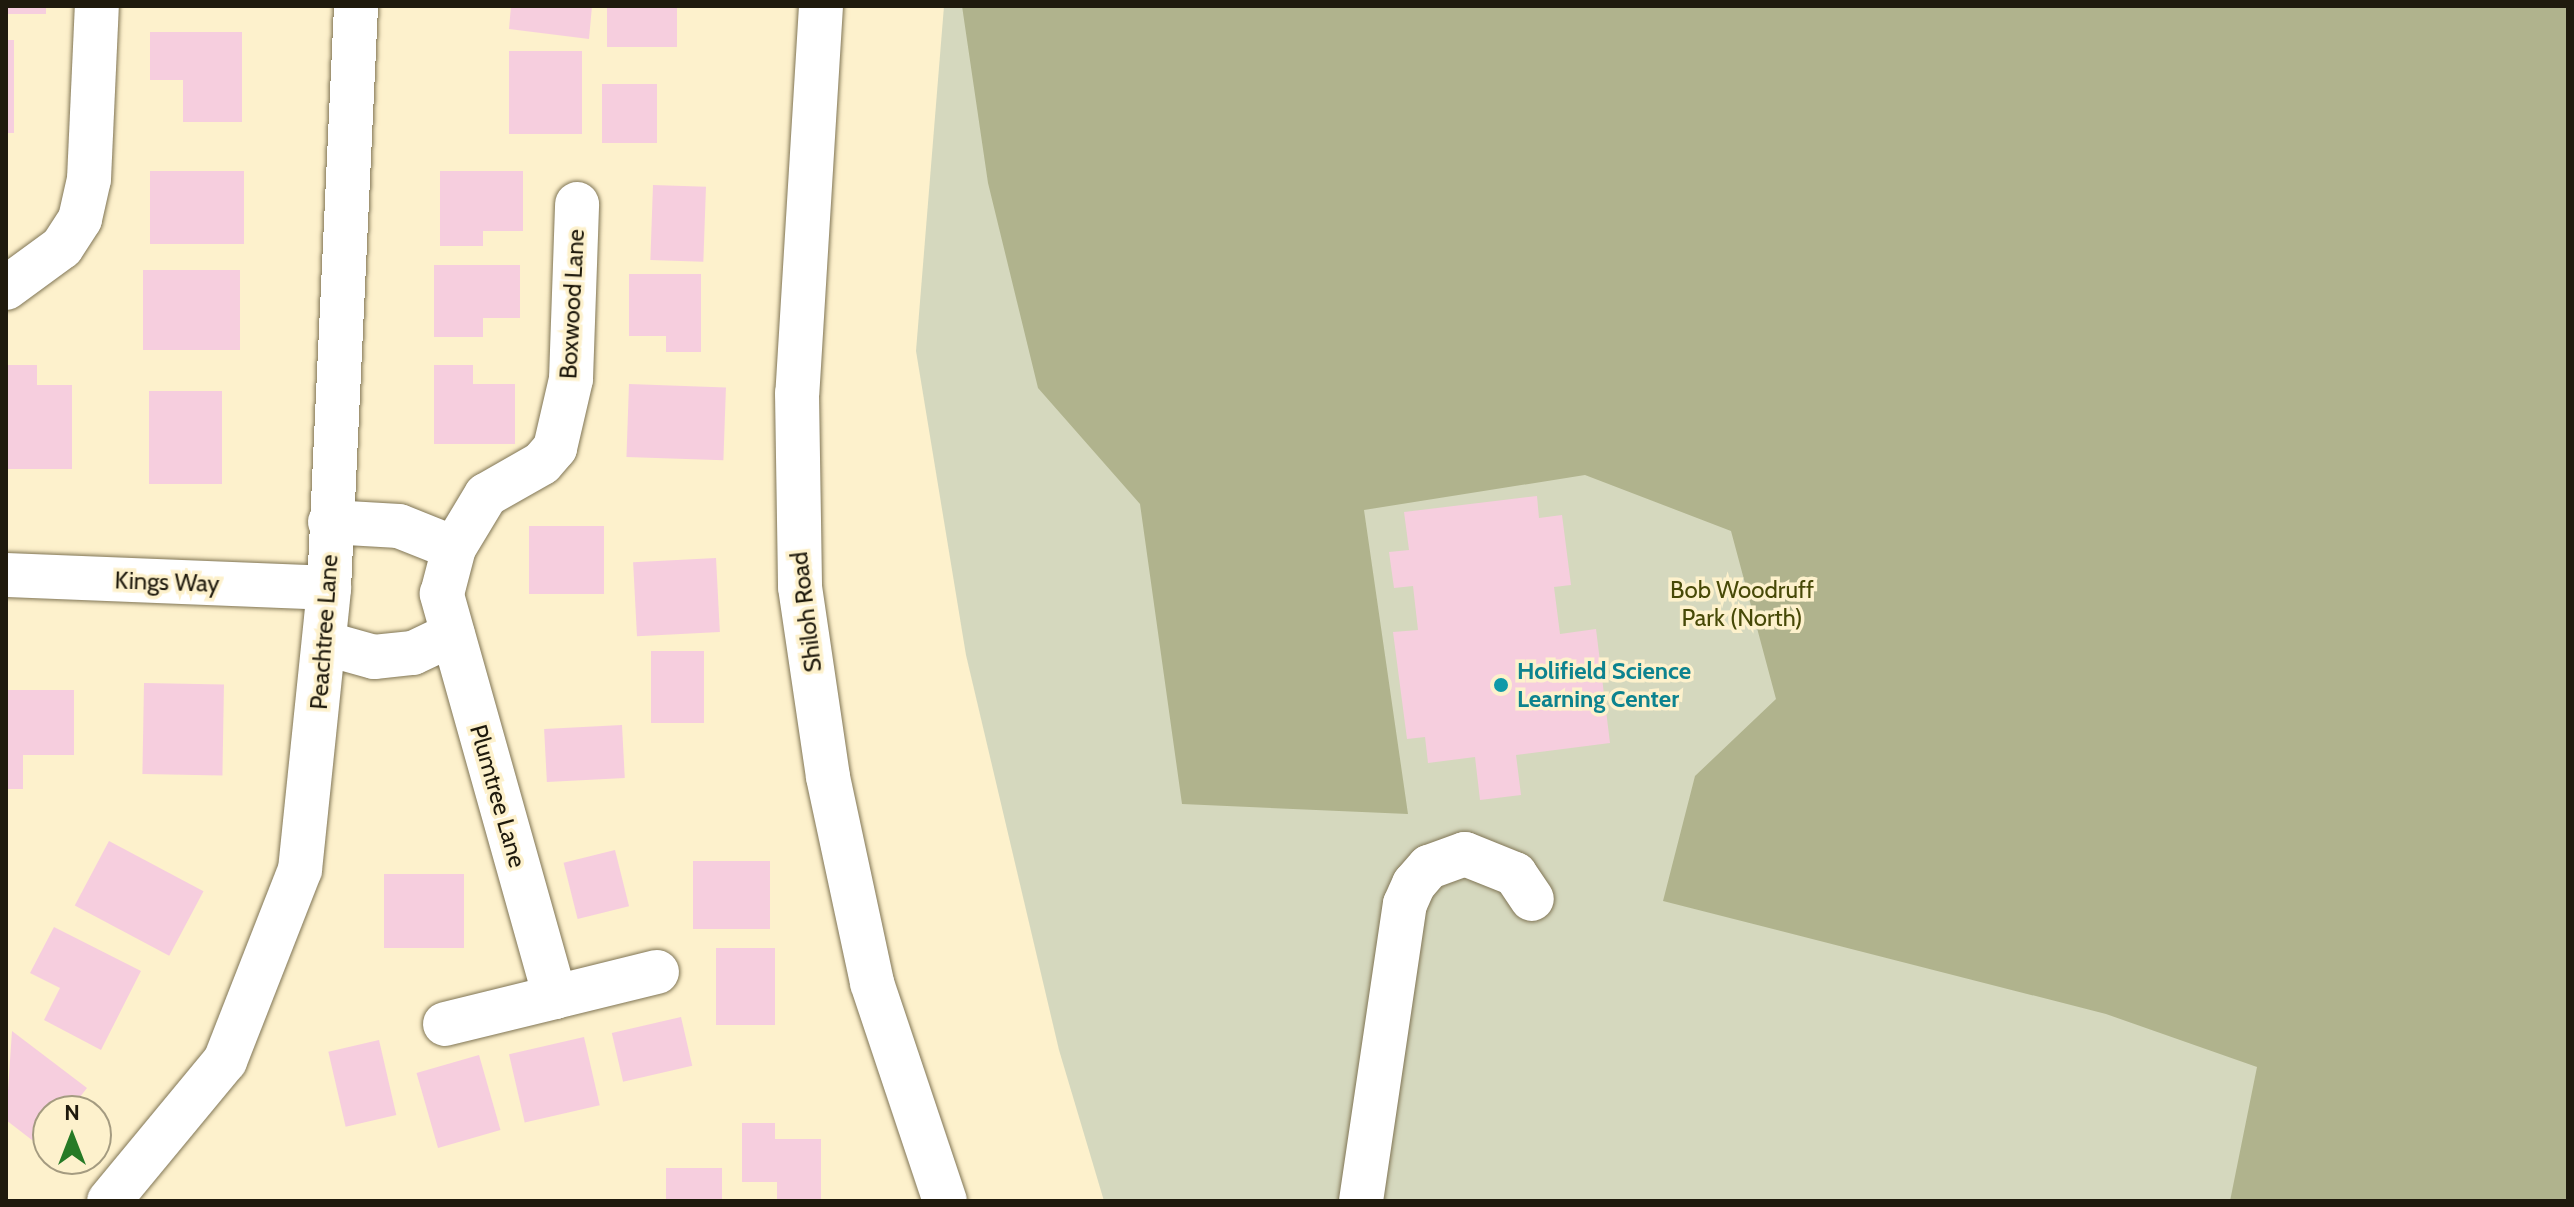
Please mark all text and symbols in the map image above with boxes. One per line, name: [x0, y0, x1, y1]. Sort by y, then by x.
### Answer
street label: Boxwood Lane: [554, 228, 590, 380]
street label: Shiloh Road: [784, 550, 828, 674]
street label: Peachtree Lane: [304, 553, 344, 711]
street label: Kings Way: [114, 566, 220, 598]
park label: Bob Woodruff Park (North): [1670, 576, 1814, 632]
place label: Holifield Science Learning Center: [1517, 657, 1691, 713]
marker: Holifield Science Learning Center: [1492, 676, 1510, 694]
street label: Plumtree Lane: [464, 721, 532, 871]
north arrow: [32, 1095, 112, 1175]
text: N: [64, 1099, 80, 1126]

